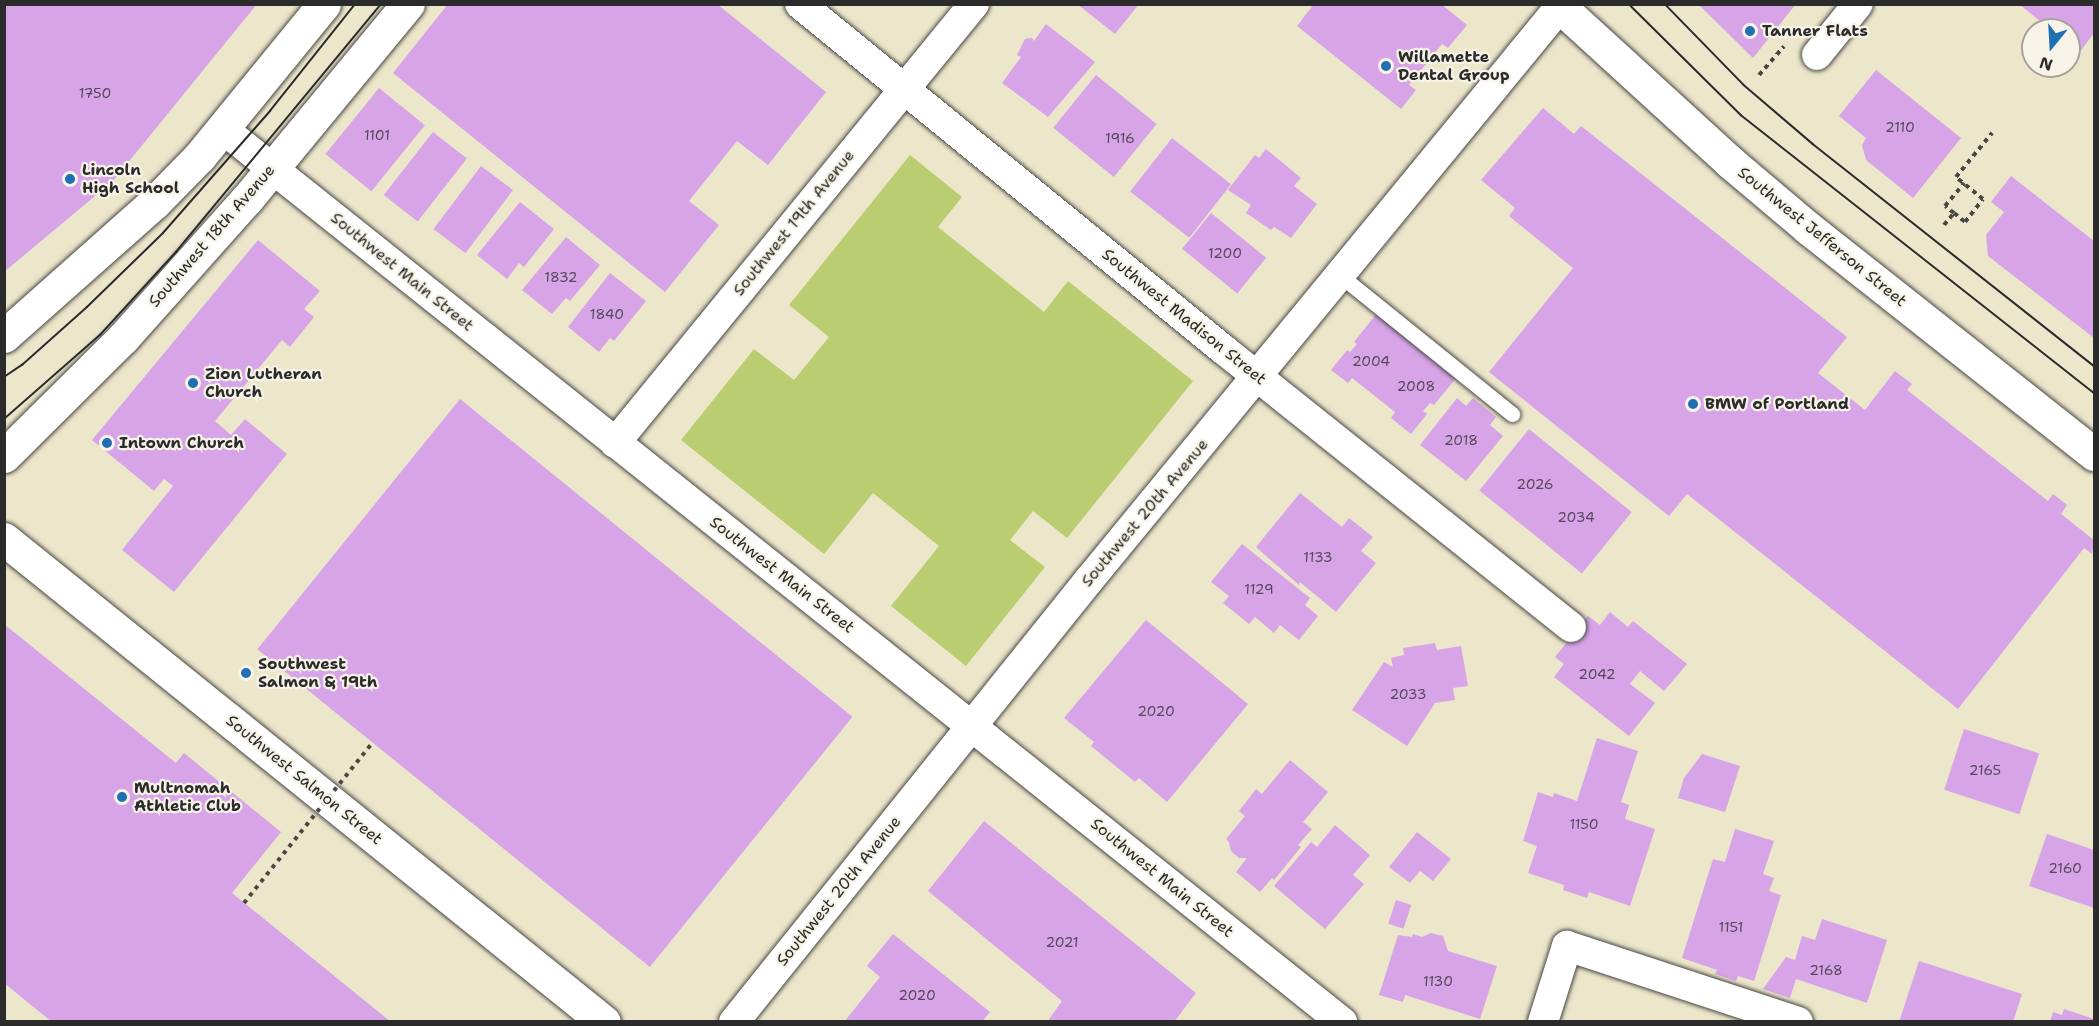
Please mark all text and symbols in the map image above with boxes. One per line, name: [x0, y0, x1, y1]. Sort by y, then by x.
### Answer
north arrow: [2021, 18, 2081, 78]
place label: Tanner Flats: [1762, 21, 1868, 41]
marker: Tanner Flats: [1743, 24, 1757, 38]
place label: Willamette Dental Group: [1398, 47, 1510, 85]
text: N: [2037, 52, 2055, 76]
marker: Willamette Dental Group: [1379, 59, 1393, 73]
house number: 1750: [79, 85, 111, 101]
house number: 2110: [1885, 119, 1915, 135]
house number: 1101: [364, 127, 390, 143]
house number: 1916: [1105, 130, 1135, 146]
street label: Southwest 19th Avenue: [729, 146, 859, 300]
place label: Lincoln High School: [82, 160, 179, 198]
street label: Southwest 18th Avenue: [145, 161, 279, 311]
street label: Southwest Jefferson Street: [1734, 163, 1910, 311]
marker: Lincoln High School: [63, 172, 77, 186]
street label: Southwest Main Street: [327, 208, 477, 336]
street label: Southwest Madison Street: [1098, 245, 1270, 389]
house number: 1200: [1208, 245, 1242, 261]
house number: 1832: [544, 269, 578, 285]
house number: 1840: [590, 306, 624, 322]
house number: 2004: [1352, 353, 1390, 369]
place label: Zion Lutheran Church: [205, 364, 322, 402]
marker: Zion Lutheran Church: [186, 376, 200, 390]
house number: 2008: [1397, 378, 1435, 394]
place label: BMW of Portland: [1705, 394, 1849, 414]
marker: BMW of Portland: [1686, 397, 1700, 411]
house number: 2018: [1444, 432, 1478, 448]
place label: Intown Church: [119, 433, 244, 453]
street label: Southwest 20th Avenue: [1078, 435, 1212, 591]
marker: Intown Church: [100, 436, 114, 450]
house number: 2026: [1516, 476, 1554, 492]
house number: 2034: [1557, 509, 1595, 525]
street label: Southwest Main Street: [706, 513, 858, 637]
house number: 1133: [1303, 549, 1333, 565]
house number: 1129: [1244, 581, 1274, 597]
place label: Southwest Salmon & 19th: [258, 654, 378, 692]
marker: Southwest Salmon & 19th: [239, 666, 253, 680]
house number: 2042: [1578, 666, 1616, 682]
house number: 2033: [1389, 686, 1427, 702]
house number: 2020: [1137, 703, 1175, 719]
street label: Southwest Salmon Street: [222, 711, 386, 849]
house number: 2165: [1969, 762, 2001, 778]
place label: Multnomah Athletic Club: [134, 778, 241, 816]
marker: Multnomah Athletic Club: [115, 790, 129, 804]
street label: Southwest 20th Avenue: [773, 812, 905, 970]
street label: Southwest Main Street: [1087, 814, 1237, 942]
house number: 1150: [1569, 816, 1599, 832]
house number: 2160: [2048, 860, 2082, 876]
house number: 1151: [1719, 919, 1743, 935]
house number: 2021: [1045, 934, 1079, 950]
house number: 2168: [1809, 962, 1843, 978]
house number: 1130: [1423, 973, 1453, 989]
house number: 2020: [898, 987, 936, 1003]

